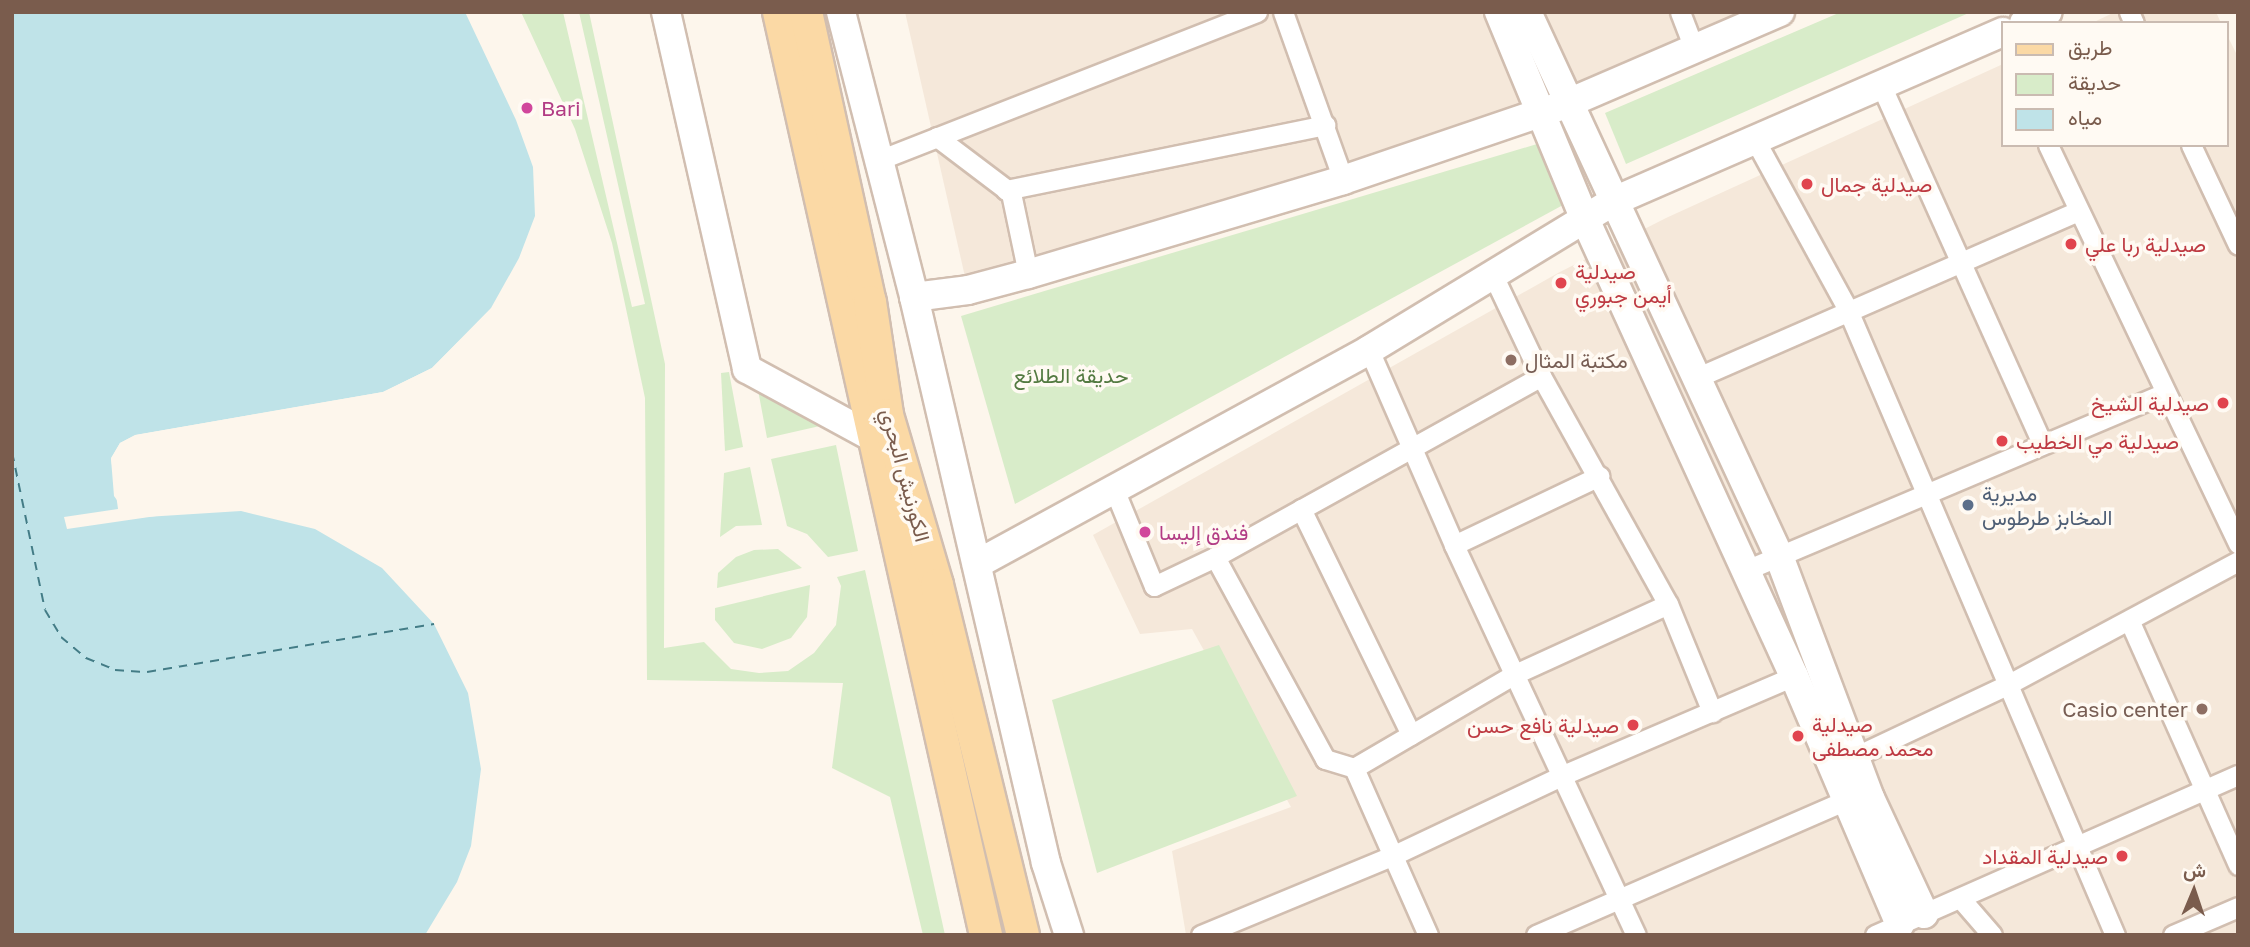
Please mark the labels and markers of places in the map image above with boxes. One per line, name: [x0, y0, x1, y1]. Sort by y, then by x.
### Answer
place label: Bari: [541, 95, 581, 121]
marker: Bari: [519, 100, 535, 116]
place label: صيدلية جمال: [1821, 171, 1932, 197]
marker: صيدلية جمال: [1799, 176, 1815, 192]
place label: صيدلية ربا علي: [2085, 231, 2206, 257]
marker: صيدلية ربا علي: [2063, 236, 2079, 252]
place label: صيدلية أيمن جبوري: [1575, 258, 1672, 308]
marker: صيدلية أيمن جبوري: [1553, 275, 1569, 291]
place label: مكتبة المثال: [1525, 347, 1628, 373]
marker: مكتبة المثال: [1503, 352, 1519, 368]
place label: صيدلية الشيخ: [2091, 390, 2209, 416]
marker: صيدلية الشيخ: [2215, 395, 2231, 411]
place label: صيدلية مي الخطيب: [2016, 428, 2179, 454]
marker: صيدلية مي الخطيب: [1994, 433, 2010, 449]
place label: مديرية المخابز طرطوس: [1982, 480, 2112, 530]
marker: مديرية المخابز طرطوس: [1960, 497, 1976, 513]
place label: فندق إليسا: [1159, 519, 1248, 545]
marker: فندق إليسا: [1137, 524, 1153, 540]
place label: Casio center: [2062, 696, 2188, 722]
marker: Casio center: [2194, 701, 2210, 717]
place label: صيدلية محمد مصطفى: [1812, 711, 1933, 761]
place label: صيدلية نافع حسن: [1467, 712, 1619, 738]
marker: صيدلية نافع حسن: [1625, 717, 1641, 733]
marker: صيدلية محمد مصطفى: [1790, 728, 1806, 744]
place label: صيدلية المقداد: [1982, 843, 2108, 869]
marker: صيدلية المقداد: [2114, 848, 2130, 864]

